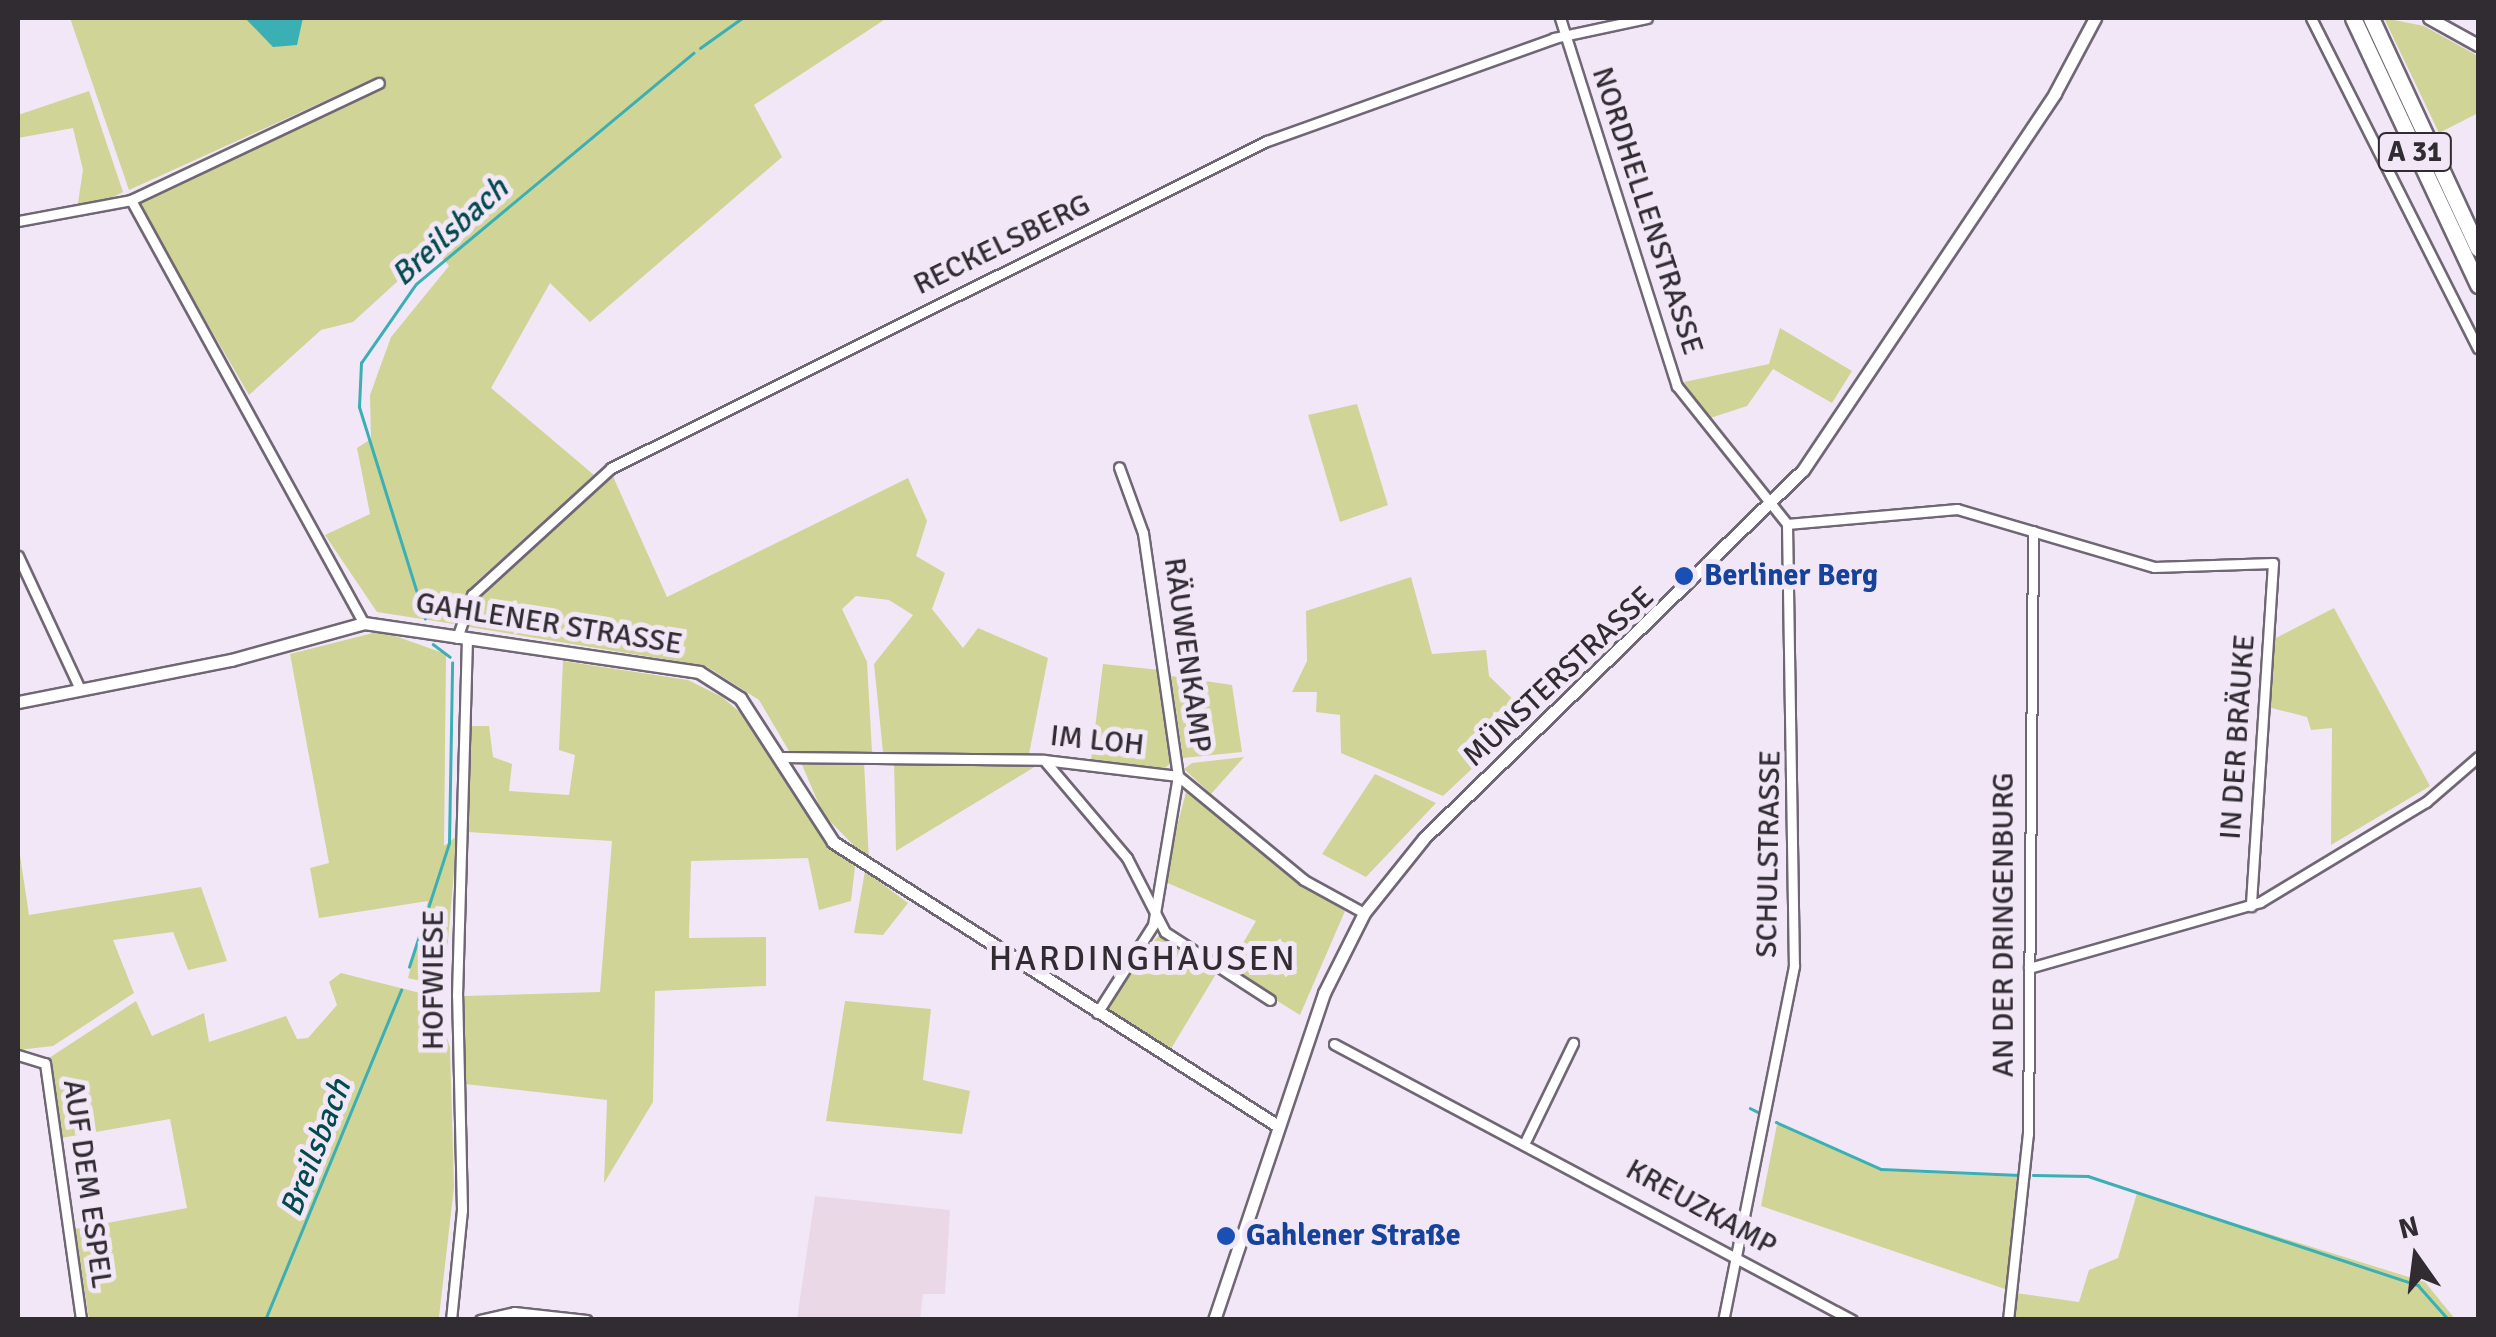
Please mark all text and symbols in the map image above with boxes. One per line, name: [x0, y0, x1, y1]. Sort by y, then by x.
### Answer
street label: NORDHELLENSTRASSE: [1584, 63, 1710, 359]
road number: A 31: [2378, 129, 2452, 175]
water label: Breilsbach: [384, 170, 516, 294]
street label: RECKELSBERG: [908, 187, 1096, 303]
street label: RÄUWENKAMP: [1156, 555, 1218, 755]
place label: Berliner Berg: [1704, 558, 1878, 594]
marker: Berliner Berg: [1673, 565, 1695, 587]
street label: MÜNSTERSTRASSE: [1456, 579, 1662, 775]
street label: GAHLENER STRASSE: [413, 585, 685, 663]
street label: IN DER BRÄUKE: [2213, 633, 2263, 841]
street label: IM LOH: [1048, 718, 1146, 764]
street label: SCHULSTRASSE: [1749, 750, 1789, 958]
street label: AN DER DRINGENBURG: [1986, 773, 2022, 1077]
street label: HOFWIESE: [416, 910, 452, 1050]
district label: HARDINGHAUSEN: [989, 938, 1297, 980]
water label: Breilsbach: [272, 1074, 360, 1222]
street label: AUF DEM ESPEL: [55, 1077, 119, 1291]
street label: KREUZKAMP: [1619, 1152, 1783, 1264]
north arrow: [2366, 1207, 2466, 1307]
text: N: [2395, 1209, 2422, 1247]
place label: Gahlener Straße: [1246, 1218, 1461, 1254]
marker: Gahlener Straße: [1215, 1225, 1237, 1247]

